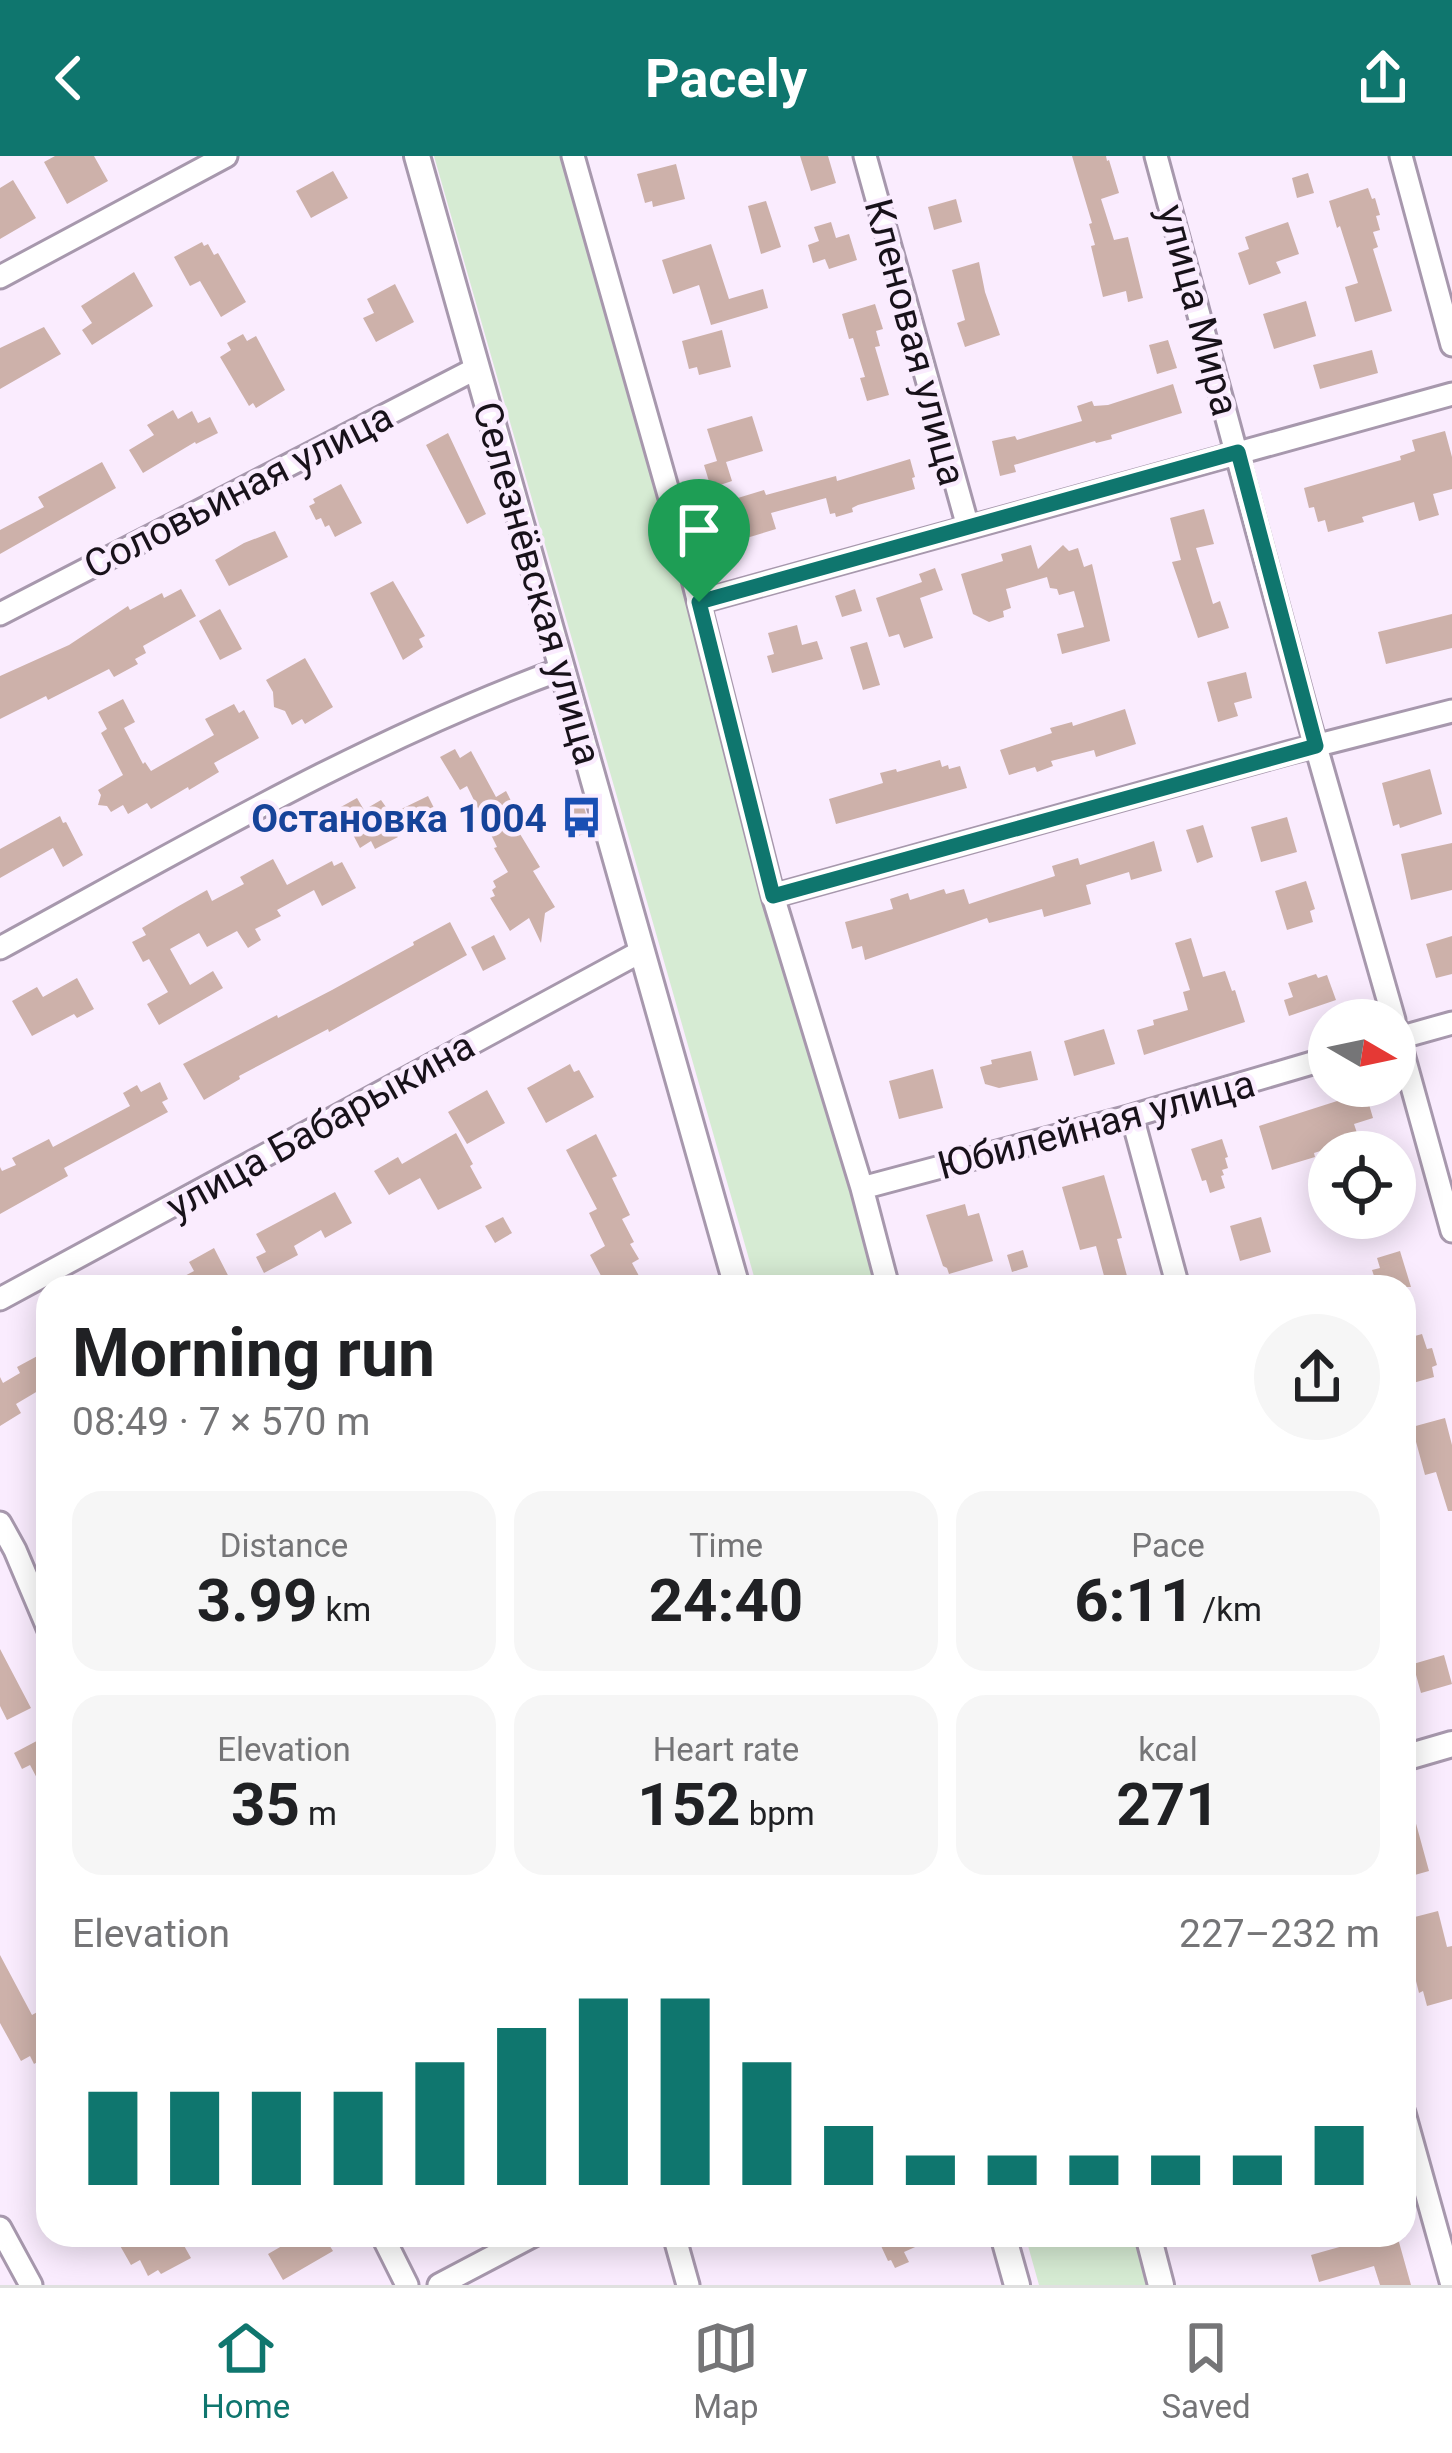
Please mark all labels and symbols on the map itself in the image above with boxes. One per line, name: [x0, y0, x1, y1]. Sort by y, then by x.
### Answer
street label: Кленовая улица: [855, 194, 975, 491]
street label: улица Мира: [1148, 200, 1248, 421]
street label: Соловьиная улица: [77, 393, 400, 589]
street label: Селезнёвская улица: [463, 396, 611, 770]
pin: [648, 479, 750, 602]
bus stop icon: Остановка 1004: [558, 795, 604, 841]
place label: Остановка 1004: [251, 796, 547, 842]
north arrow: [1308, 999, 1416, 1107]
street label: улица Бабарыкина: [159, 1022, 482, 1230]
street label: Юбилейная улица: [933, 1061, 1260, 1189]

